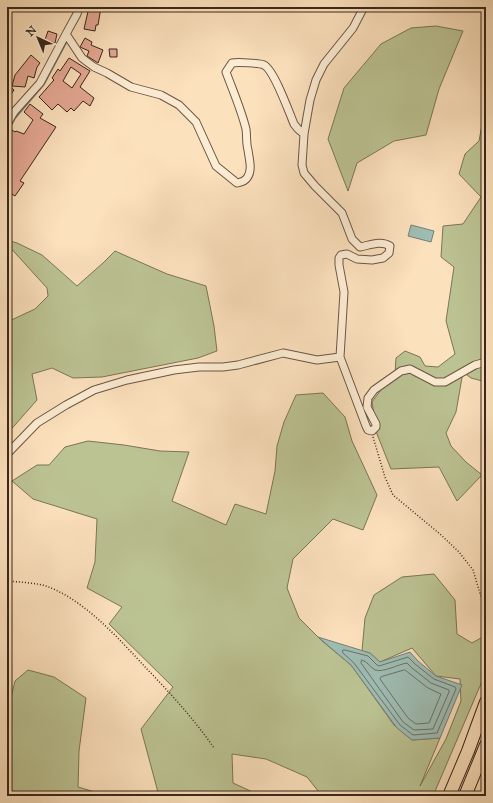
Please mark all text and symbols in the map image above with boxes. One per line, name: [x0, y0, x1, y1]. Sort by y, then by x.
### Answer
north arrow: [18, 18, 58, 58]
text: N: [24, 23, 40, 39]

